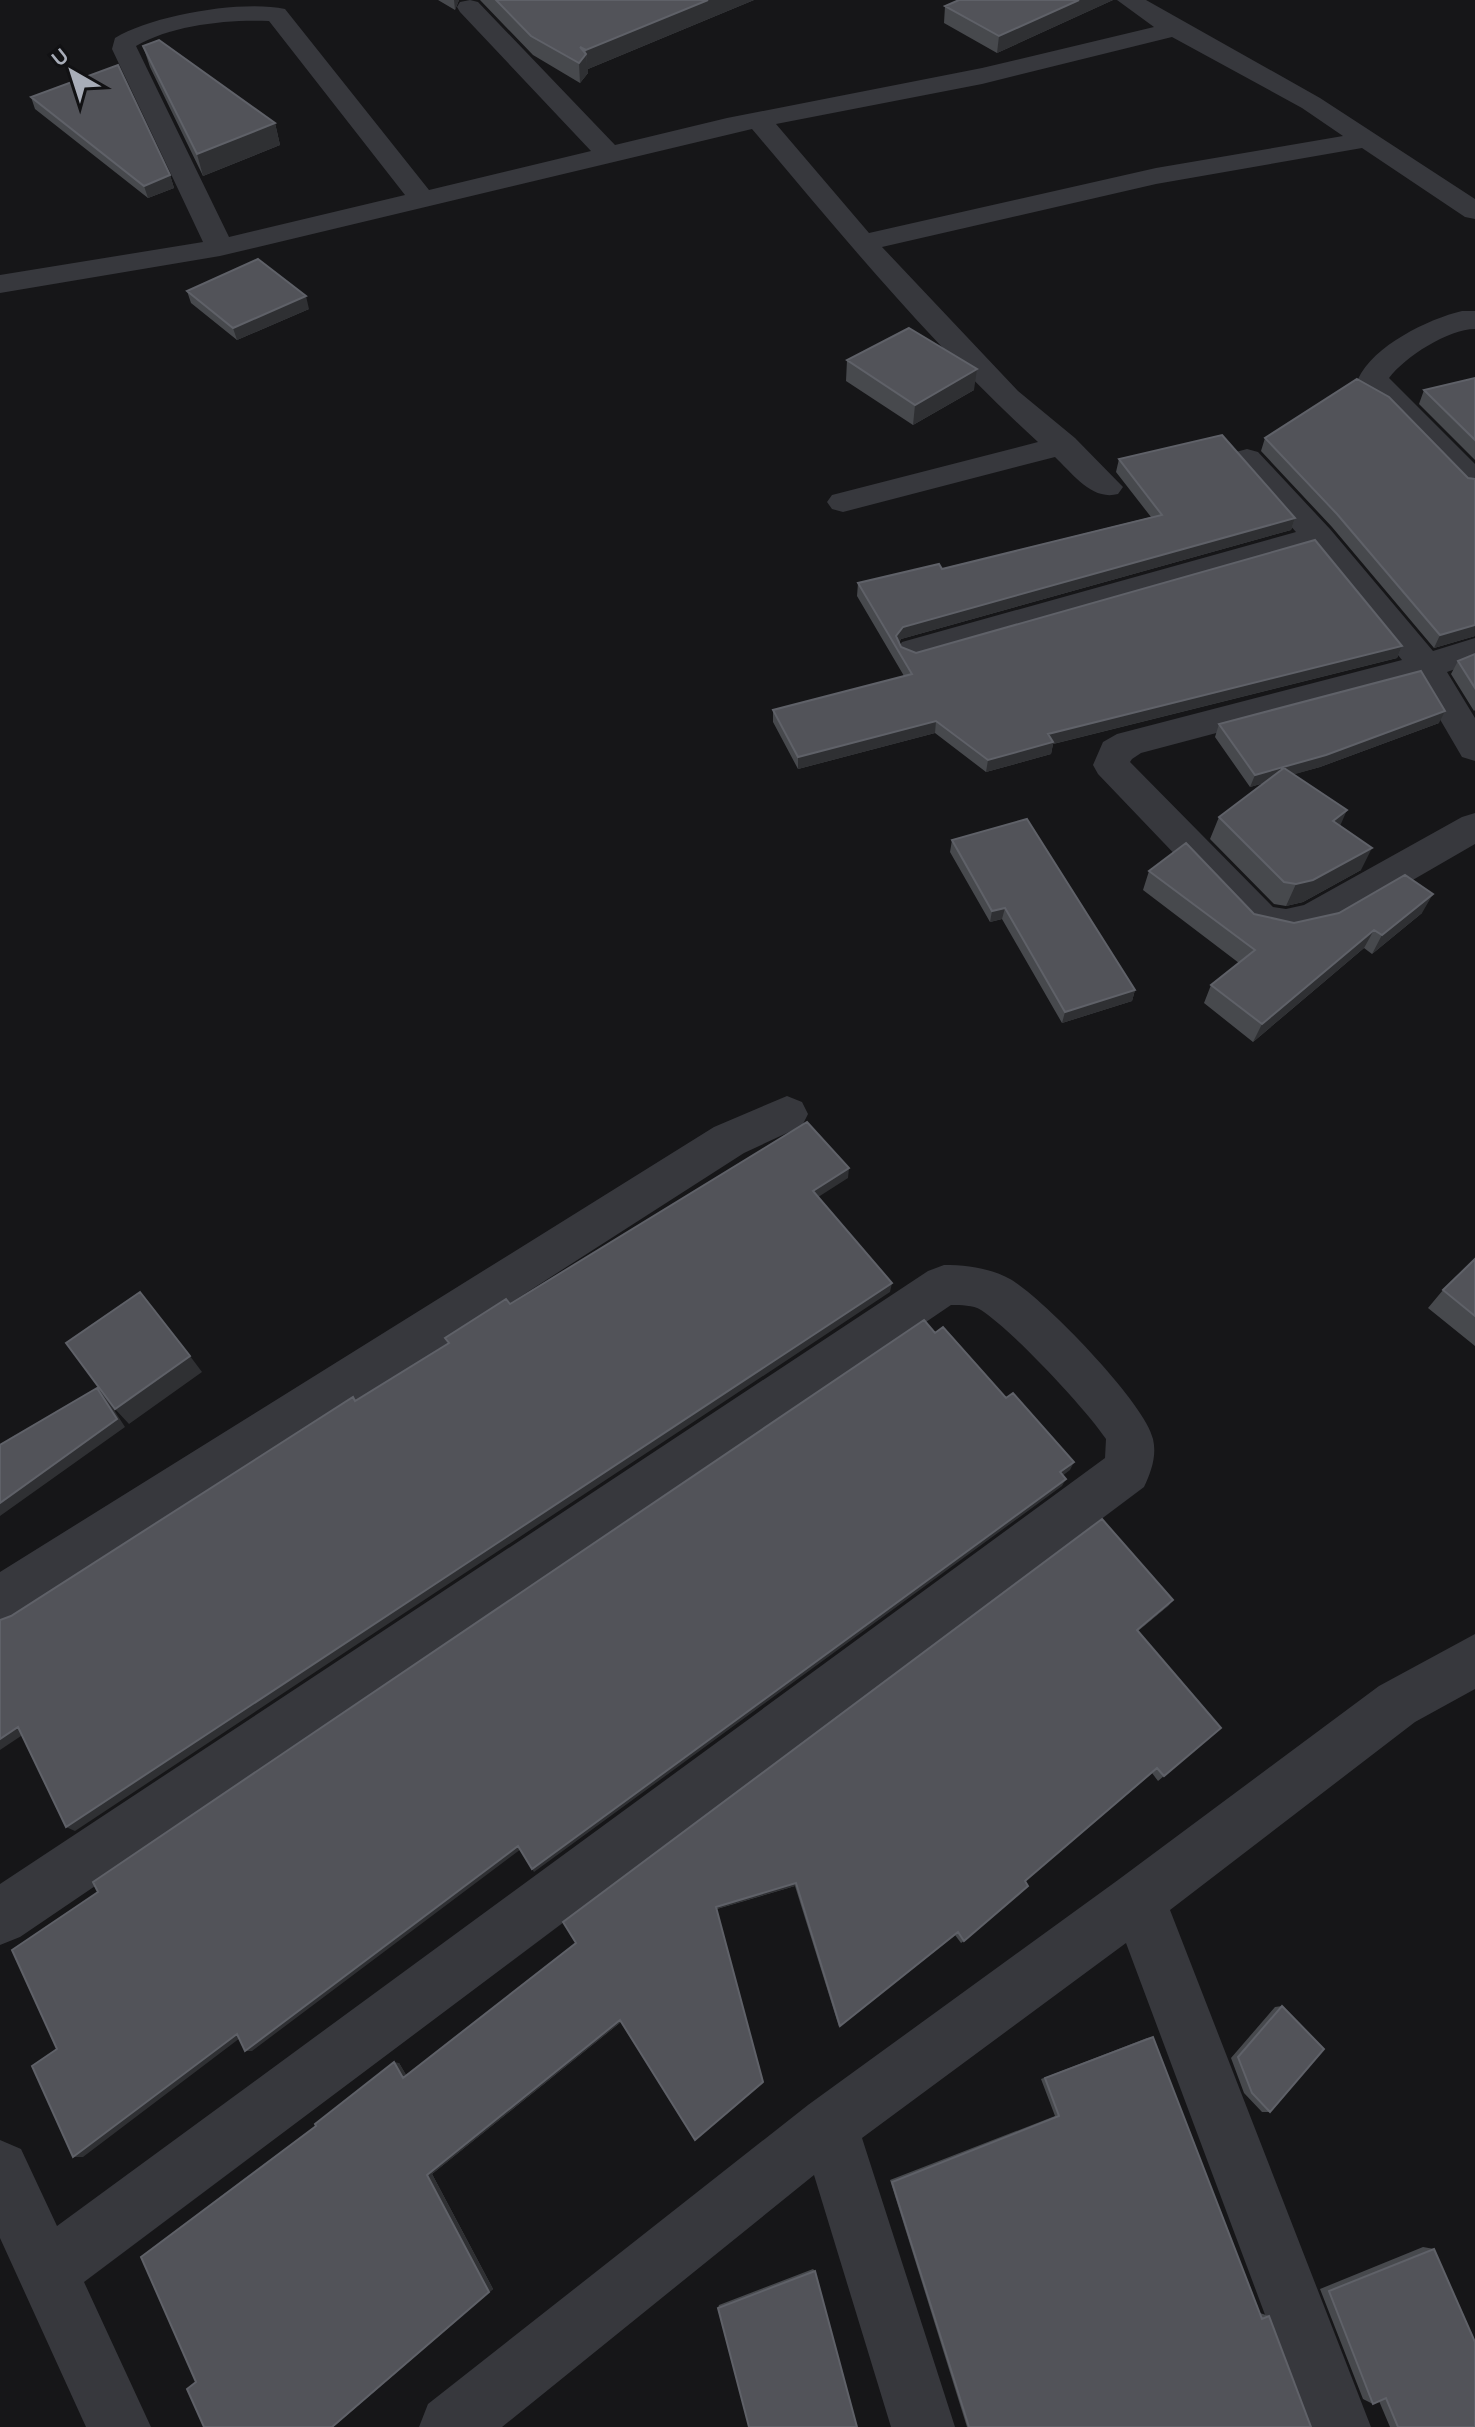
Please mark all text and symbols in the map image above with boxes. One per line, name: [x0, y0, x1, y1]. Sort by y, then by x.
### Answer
north arrow: [32, 32, 112, 112]
text: U: [46, 42, 74, 72]

